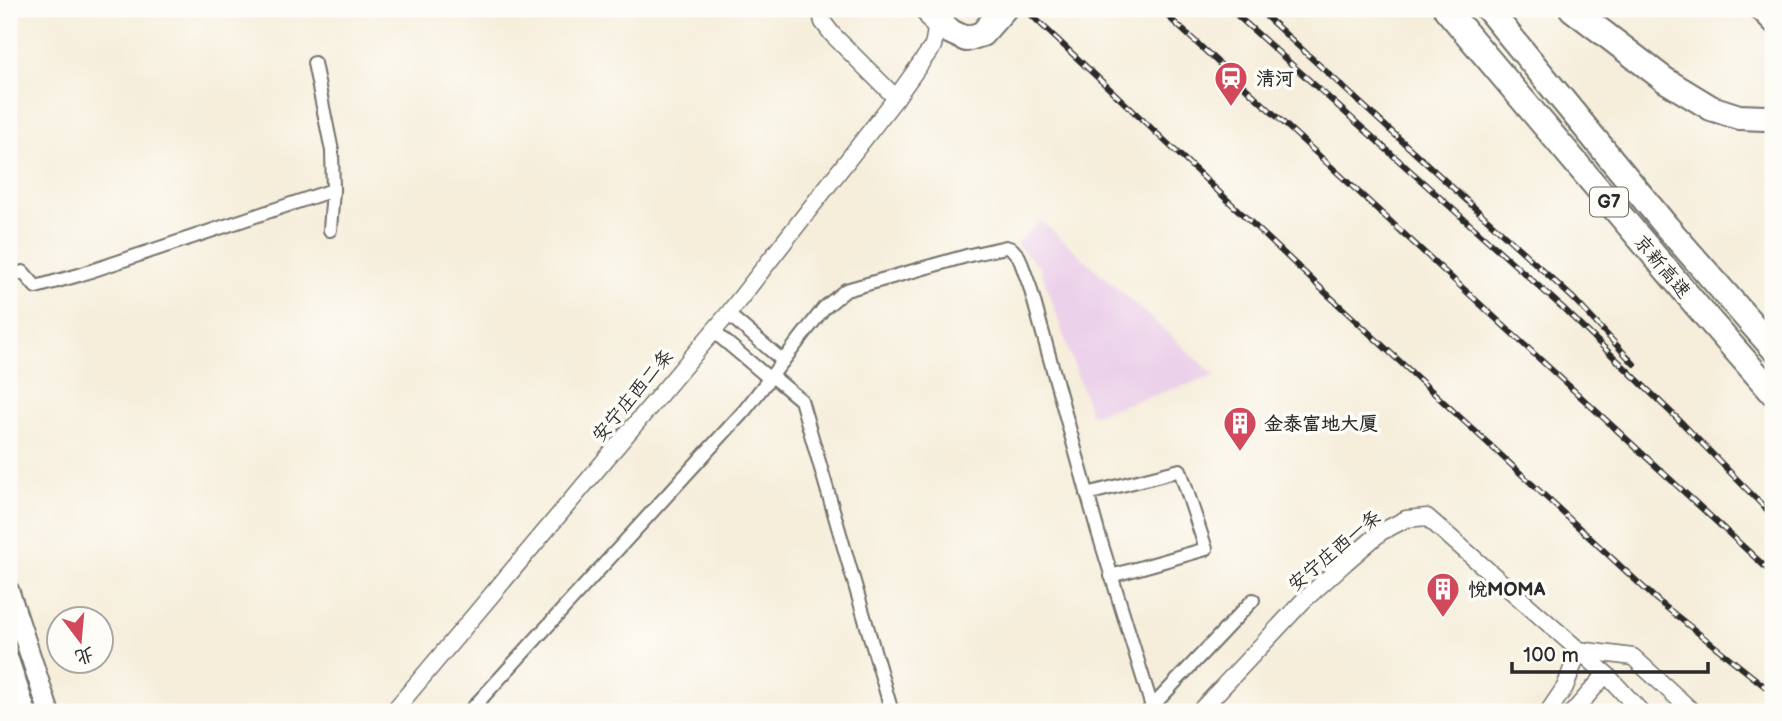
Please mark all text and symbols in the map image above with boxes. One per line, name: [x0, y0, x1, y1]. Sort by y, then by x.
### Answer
station icon: 清河: [1212, 59, 1250, 108]
place label: 清河: [1256, 68, 1294, 91]
road number: G7: [1590, 188, 1628, 216]
street label: 京新高速: [1629, 230, 1695, 303]
street label: 安宁庄西二条: [588, 345, 679, 447]
building icon: 金泰富地大厦: [1221, 404, 1259, 453]
place label: 金泰富地大厦: [1264, 413, 1378, 436]
street label: 安宁庄西一条: [1284, 506, 1386, 597]
building icon: 悦MOMA: [1424, 570, 1462, 619]
place label: 悦MOMA: [1468, 579, 1546, 602]
north arrow: [46, 606, 116, 676]
scale bar: [1512, 630, 1708, 674]
text: 北: [72, 641, 97, 669]
text: 100 m: [1523, 643, 1579, 668]

